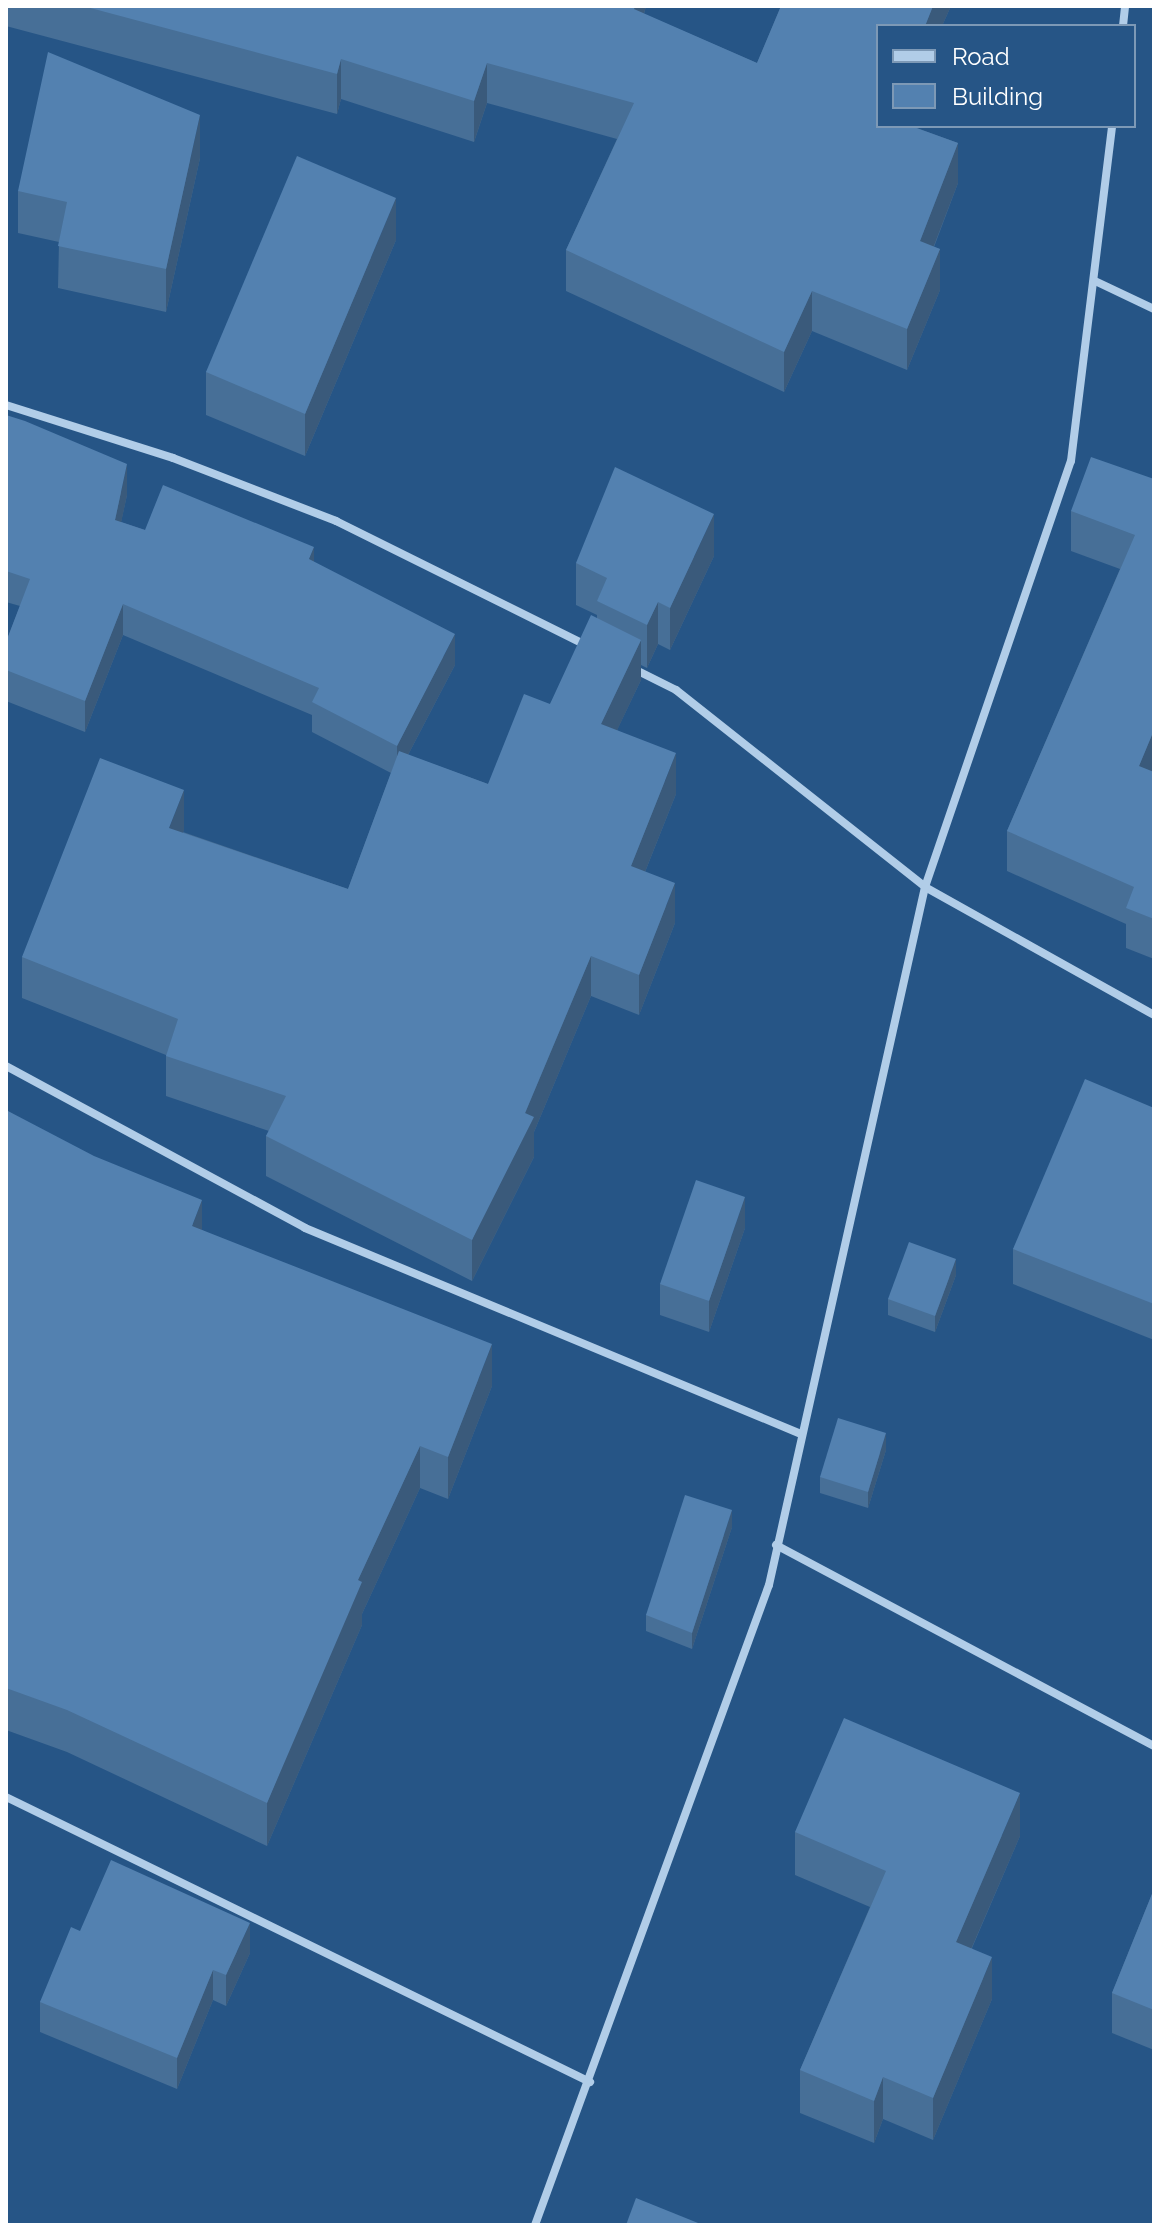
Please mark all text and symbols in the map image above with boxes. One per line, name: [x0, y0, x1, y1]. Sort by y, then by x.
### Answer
legend: [876, 24, 1136, 128]
text: Road: [952, 42, 1010, 71]
text: Building: [952, 82, 1043, 111]

